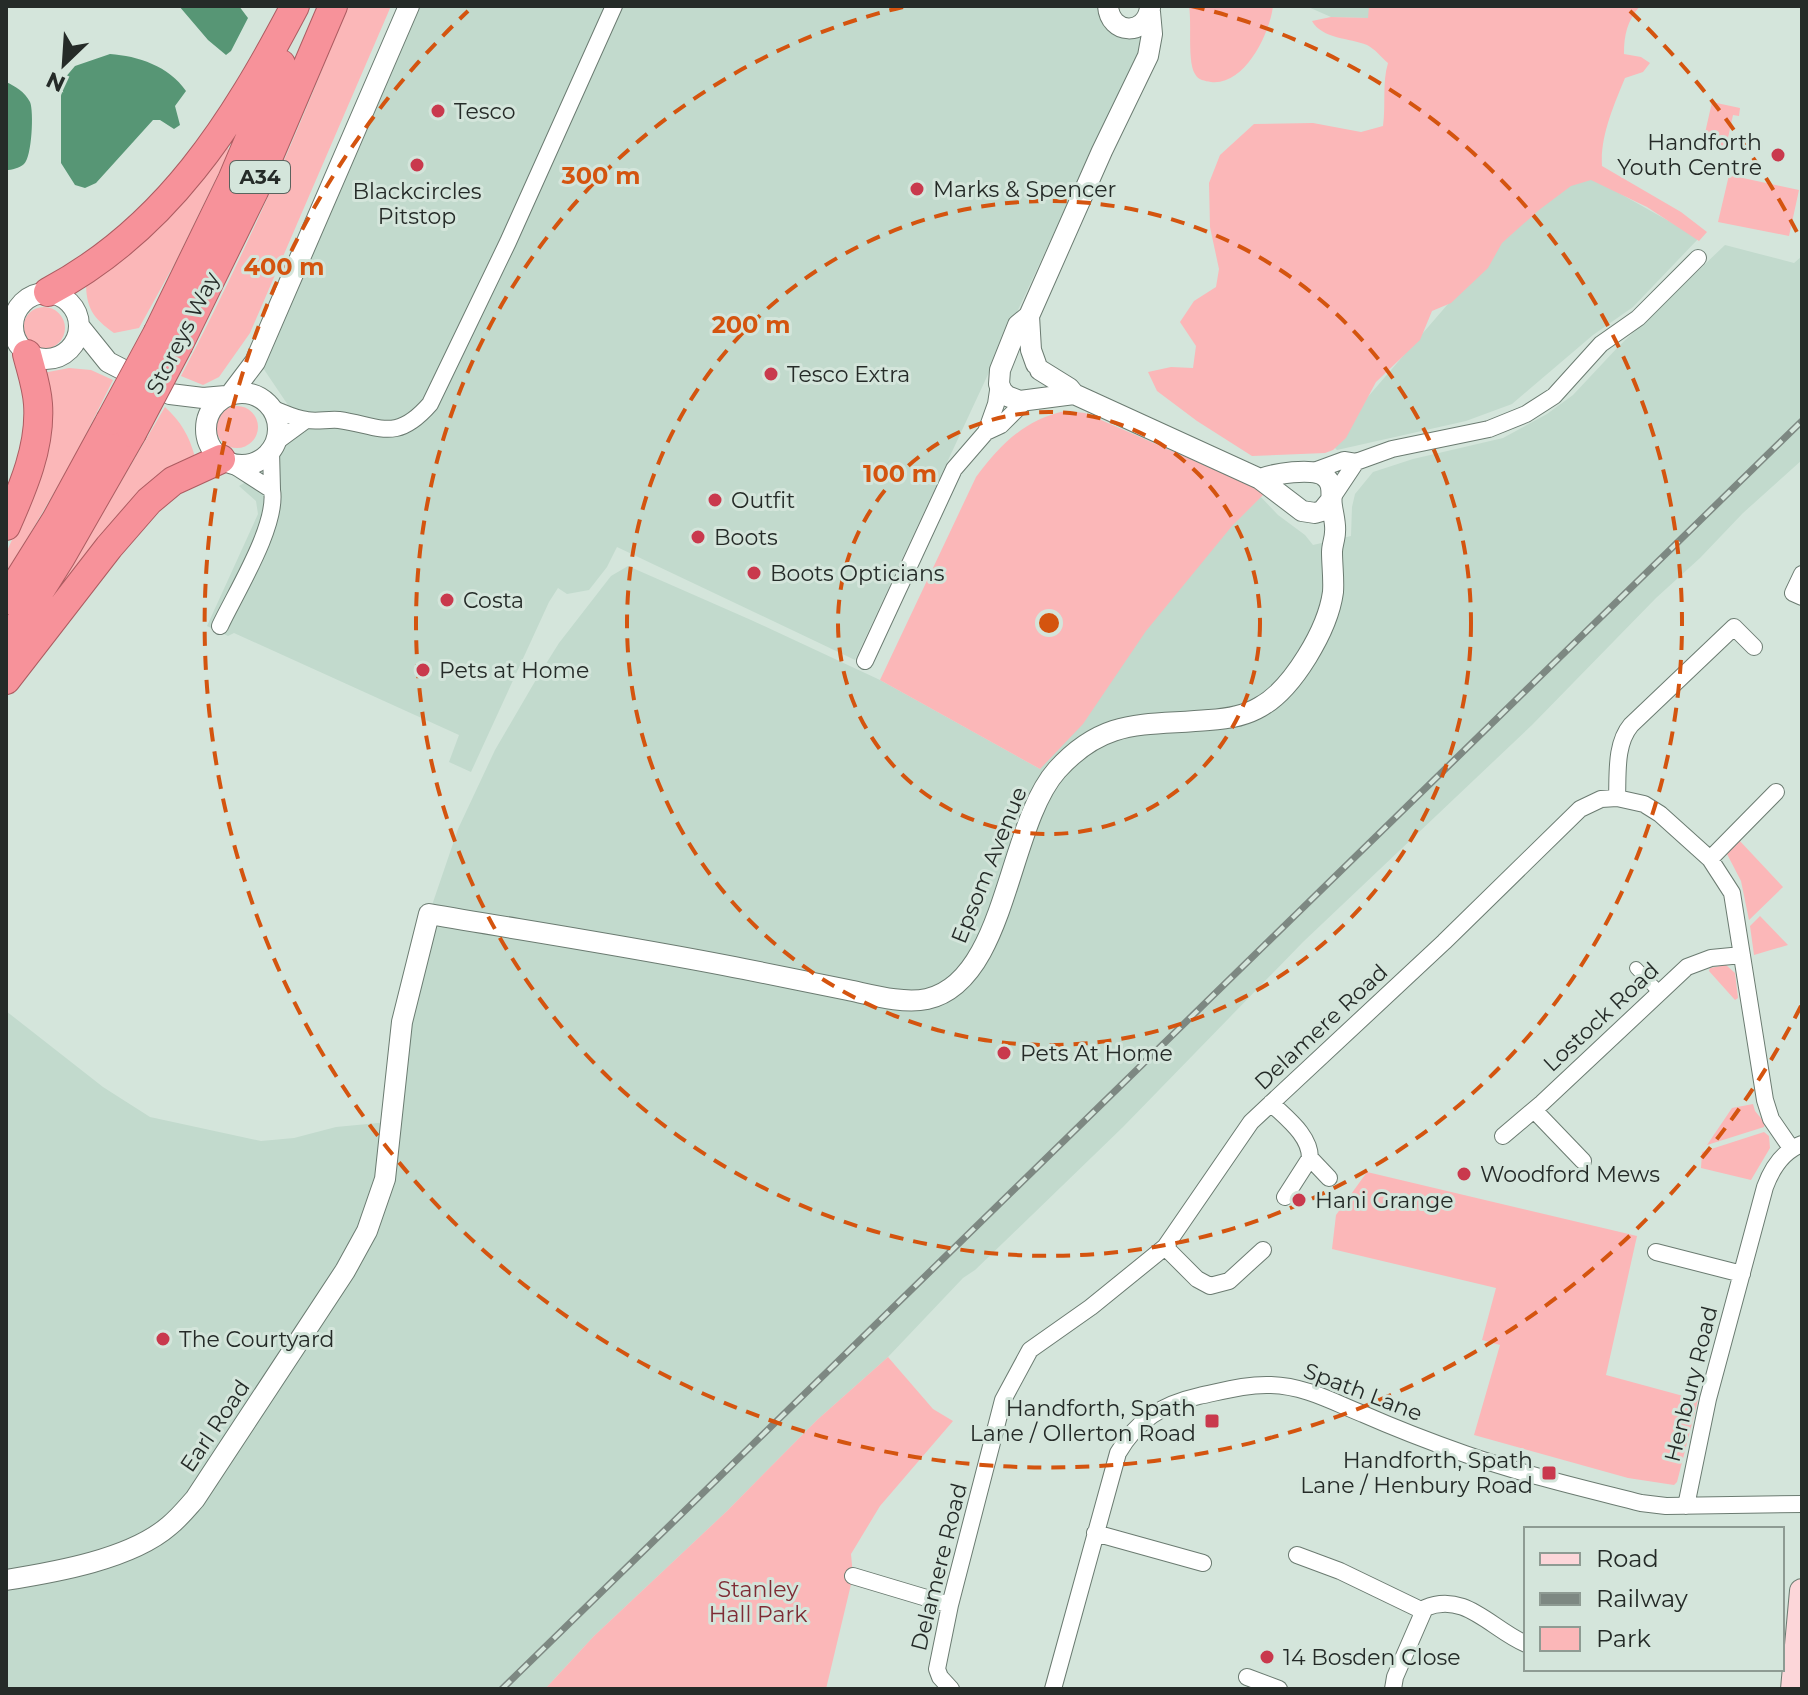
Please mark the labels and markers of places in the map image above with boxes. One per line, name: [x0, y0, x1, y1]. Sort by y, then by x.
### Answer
place label: Tesco: [454, 98, 515, 125]
marker: Tesco: [429, 102, 447, 120]
place label: Handforth Youth Centre: [1617, 129, 1762, 181]
marker: Handforth Youth Centre: [1769, 146, 1787, 164]
marker: Blackcircles Pitstop: [408, 156, 426, 174]
place label: Marks & Spencer: [933, 176, 1116, 203]
place label: Blackcircles Pitstop: [352, 178, 482, 230]
marker: Marks & Spencer: [908, 180, 926, 198]
place label: Tesco Extra: [787, 361, 910, 388]
marker: Tesco Extra: [762, 365, 780, 383]
place label: Outfit: [731, 487, 795, 514]
marker: Outfit: [706, 491, 724, 509]
place label: Boots: [714, 524, 778, 551]
marker: Boots: [689, 528, 707, 546]
place label: Boots Opticians: [770, 560, 945, 587]
marker: Boots Opticians: [745, 564, 763, 582]
place label: Costa: [463, 587, 524, 614]
marker: Costa: [438, 591, 456, 609]
centre of rings: [1035, 609, 1063, 637]
place label: Pets at Home: [439, 657, 589, 684]
marker: Pets at Home: [414, 661, 432, 679]
place label: Pets At Home: [1020, 1040, 1173, 1067]
marker: Pets At Home: [995, 1044, 1013, 1062]
place label: Woodford Mews: [1480, 1161, 1660, 1188]
marker: Woodford Mews: [1455, 1165, 1473, 1183]
place label: Hani Grange: [1315, 1187, 1454, 1214]
marker: Hani Grange: [1290, 1191, 1308, 1209]
place label: The Courtyard: [179, 1326, 334, 1353]
marker: The Courtyard: [154, 1330, 172, 1348]
place label: Handforth, Spath Lane / Ollerton Road: [970, 1395, 1196, 1447]
marker: Handforth, Spath Lane / Ollerton Road: [1203, 1412, 1221, 1430]
place label: Handforth, Spath Lane / Henbury Road: [1300, 1447, 1533, 1499]
marker: Handforth, Spath Lane / Henbury Road: [1540, 1464, 1558, 1482]
place label: 14 Bosden Close: [1283, 1644, 1461, 1671]
marker: 14 Bosden Close: [1258, 1648, 1276, 1666]

